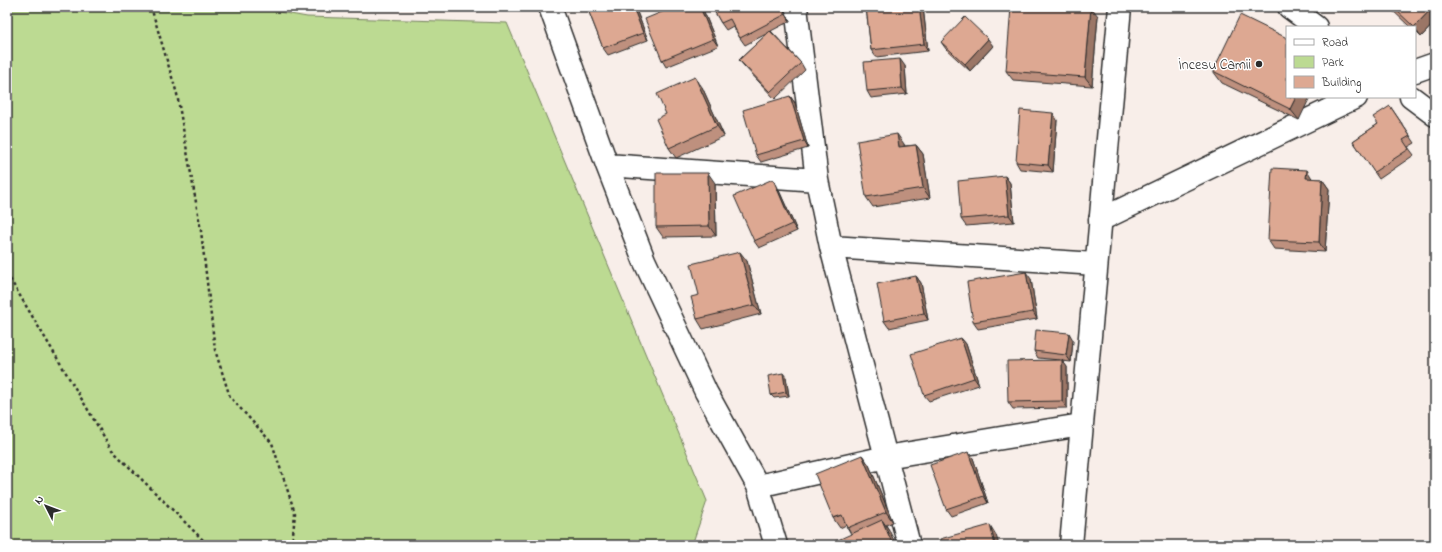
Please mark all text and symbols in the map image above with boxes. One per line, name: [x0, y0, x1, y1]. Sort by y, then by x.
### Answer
legend: [1286, 26, 1416, 98]
text: Road: [1322, 34, 1348, 52]
text: Park: [1322, 54, 1344, 72]
place label: İncesu Camii: [1179, 55, 1251, 76]
marker: İncesu Camii: [1254, 59, 1264, 69]
text: Building: [1321, 74, 1361, 93]
north arrow: [26, 486, 66, 526]
text: N: [31, 492, 48, 508]

